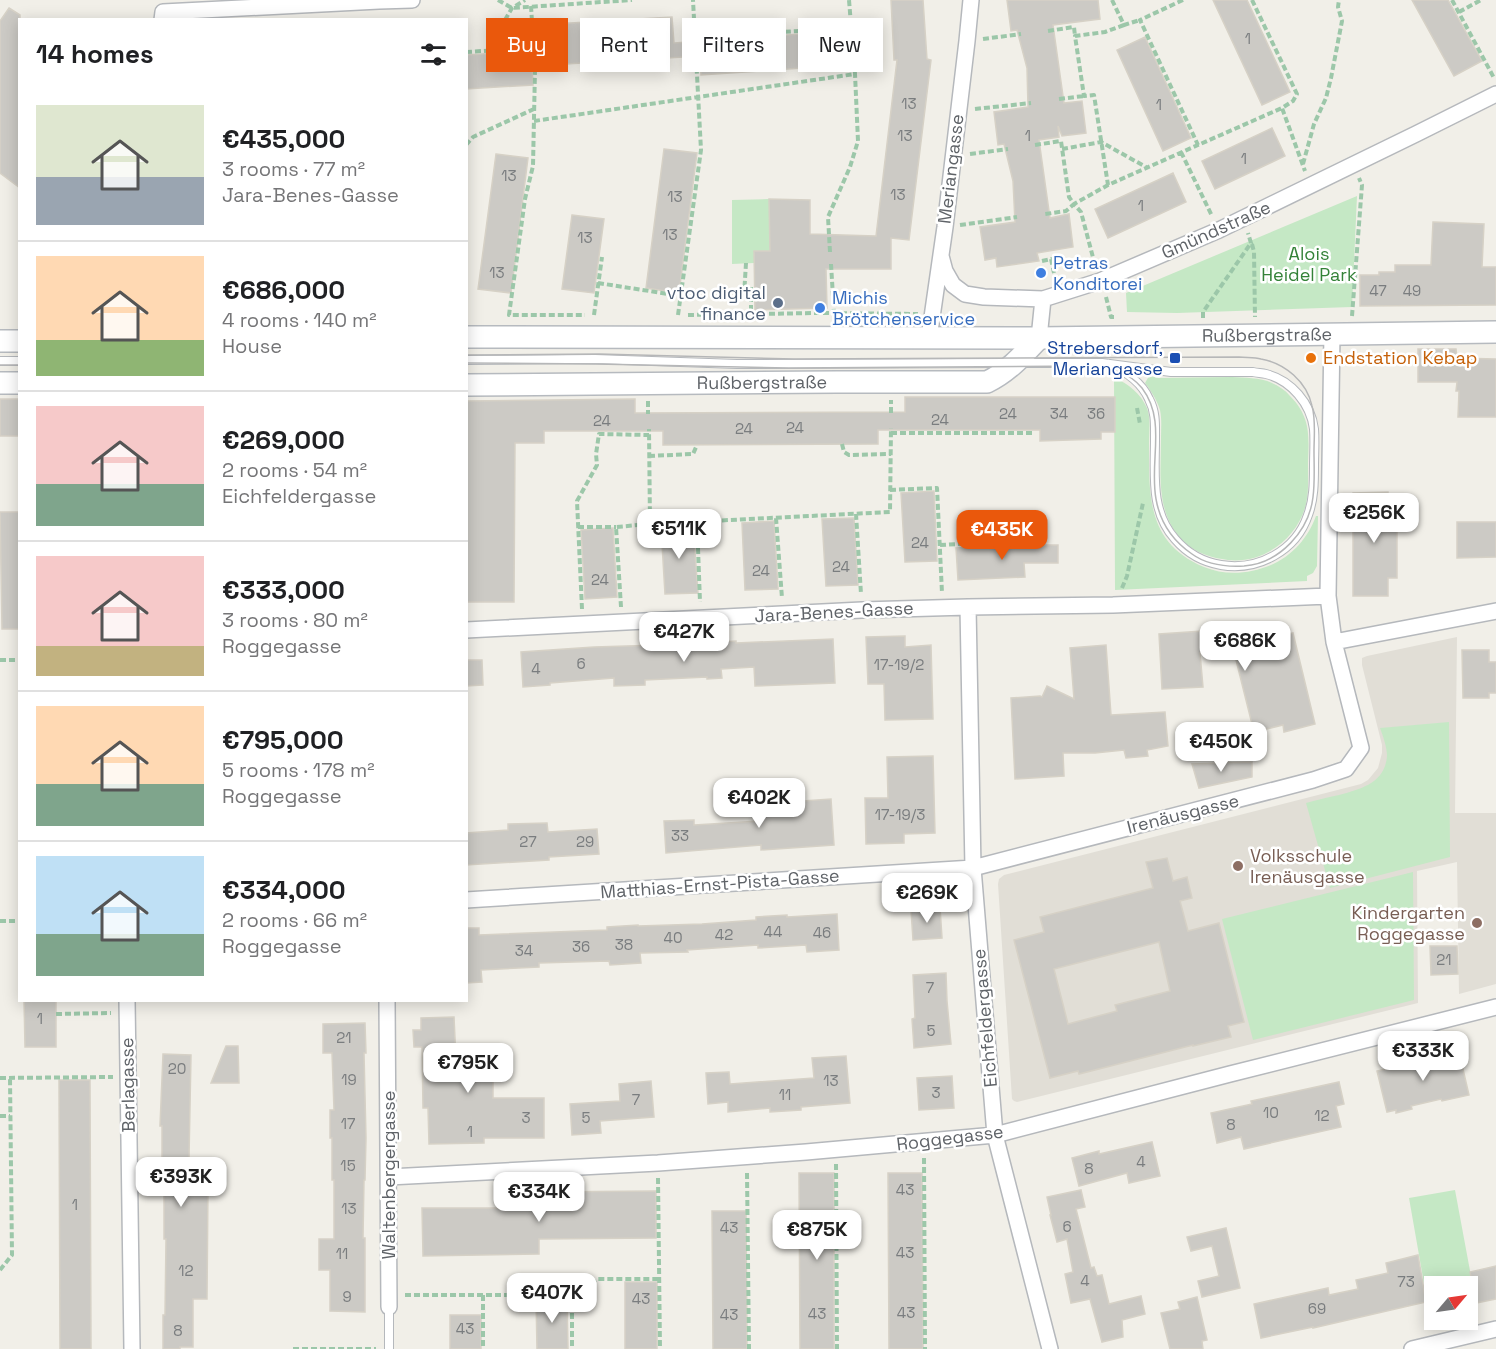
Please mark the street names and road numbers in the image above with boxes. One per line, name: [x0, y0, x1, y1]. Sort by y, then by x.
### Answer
street label: Meriangasse: [932, 113, 969, 225]
street label: Gmündstraße: [1158, 195, 1274, 264]
street label: Rußbergstraße: [1202, 322, 1332, 347]
street label: Rußbergstraße: [697, 370, 827, 394]
street label: Jara-Benes-Gasse: [754, 596, 914, 627]
street label: Irenäusgasse: [1124, 788, 1241, 839]
street label: Matthias-Ernst-Pista-Gasse: [600, 864, 840, 903]
street label: Eichfeldergasse: [967, 948, 1002, 1088]
street label: Berlagasse: [115, 1037, 140, 1133]
street label: Waltenbergergasse: [377, 1091, 400, 1259]
street label: Roggegasse: [895, 1120, 1005, 1155]

